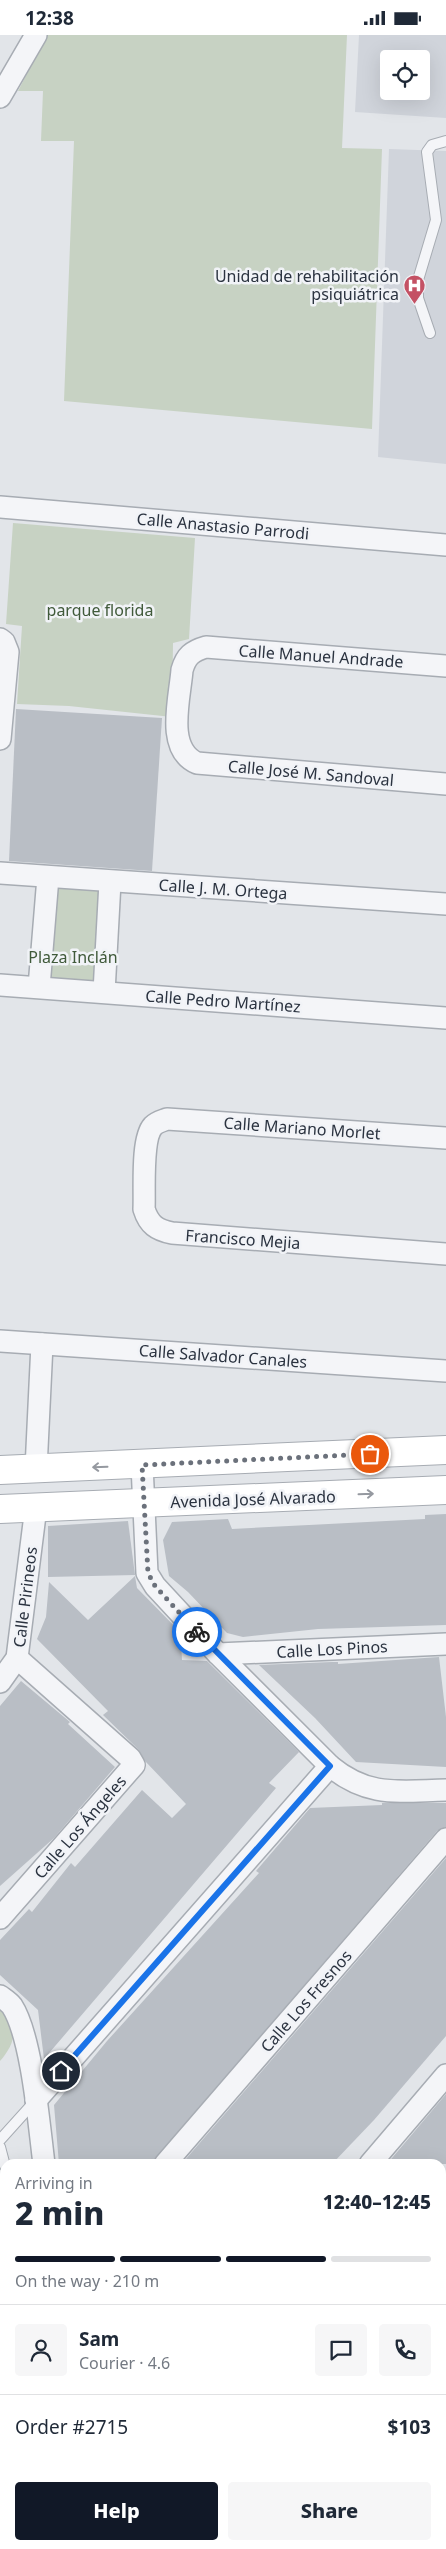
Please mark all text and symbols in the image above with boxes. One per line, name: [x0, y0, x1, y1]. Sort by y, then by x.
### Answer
text: 12:38: [25, 5, 74, 31]
map controls: [380, 50, 430, 100]
button: locate: [380, 50, 430, 100]
place label: Unidad de rehabilitación psiquiátrica: [215, 265, 399, 305]
hospital icon: Unidad de rehabilitación psiquiátrica: [403, 273, 427, 304]
street label: Calle Anastasio Parrodi: [136, 508, 310, 544]
park label: parque florida: [47, 599, 153, 621]
street label: Calle Manuel Andrade: [238, 639, 404, 673]
street label: Calle José M. Sandoval: [227, 755, 395, 791]
street label: Calle J. M. Ortega: [158, 874, 288, 904]
park label: Plaza Inclán: [28, 946, 118, 968]
street label: Calle Pedro Martínez: [145, 985, 301, 1017]
street label: Calle Mariano Morlet: [223, 1112, 381, 1144]
street label: Francisco Mejia: [185, 1224, 301, 1254]
street label: Calle Salvador Canales: [138, 1339, 308, 1373]
pin: [349, 1433, 391, 1475]
icon: bag: [356, 1440, 384, 1468]
one-way arrow: [92, 1462, 108, 1471]
street label: Avenida José Alvarado: [170, 1485, 336, 1513]
one-way arrow: [358, 1489, 374, 1498]
street label: Calle Pirineos: [8, 1545, 42, 1649]
courier: [172, 1607, 222, 1657]
icon: bike: [183, 1618, 211, 1646]
street label: Calle Los Pinos: [276, 1635, 388, 1663]
street label: Calle Los Ángeles: [29, 1771, 131, 1883]
street label: Calle Los Fresnos: [255, 1945, 357, 2057]
pin: [40, 2050, 82, 2092]
icon: home: [47, 2057, 75, 2085]
text: Arriving in: [15, 2172, 93, 2194]
text: 12:40–12:45: [323, 2189, 431, 2215]
text: 2 min: [15, 2191, 104, 2234]
text: On the way · 210 m: [15, 2270, 159, 2292]
button: person: [15, 2324, 67, 2376]
button: chat: [315, 2324, 367, 2376]
button: phone: [379, 2324, 431, 2376]
text: Sam: [79, 2326, 119, 2352]
text: Courier · 4.6: [79, 2352, 170, 2374]
text: Order #2715: [15, 2414, 128, 2440]
text: $103: [388, 2414, 431, 2440]
button: Help: [15, 2482, 218, 2540]
button: Share: [228, 2482, 431, 2540]

